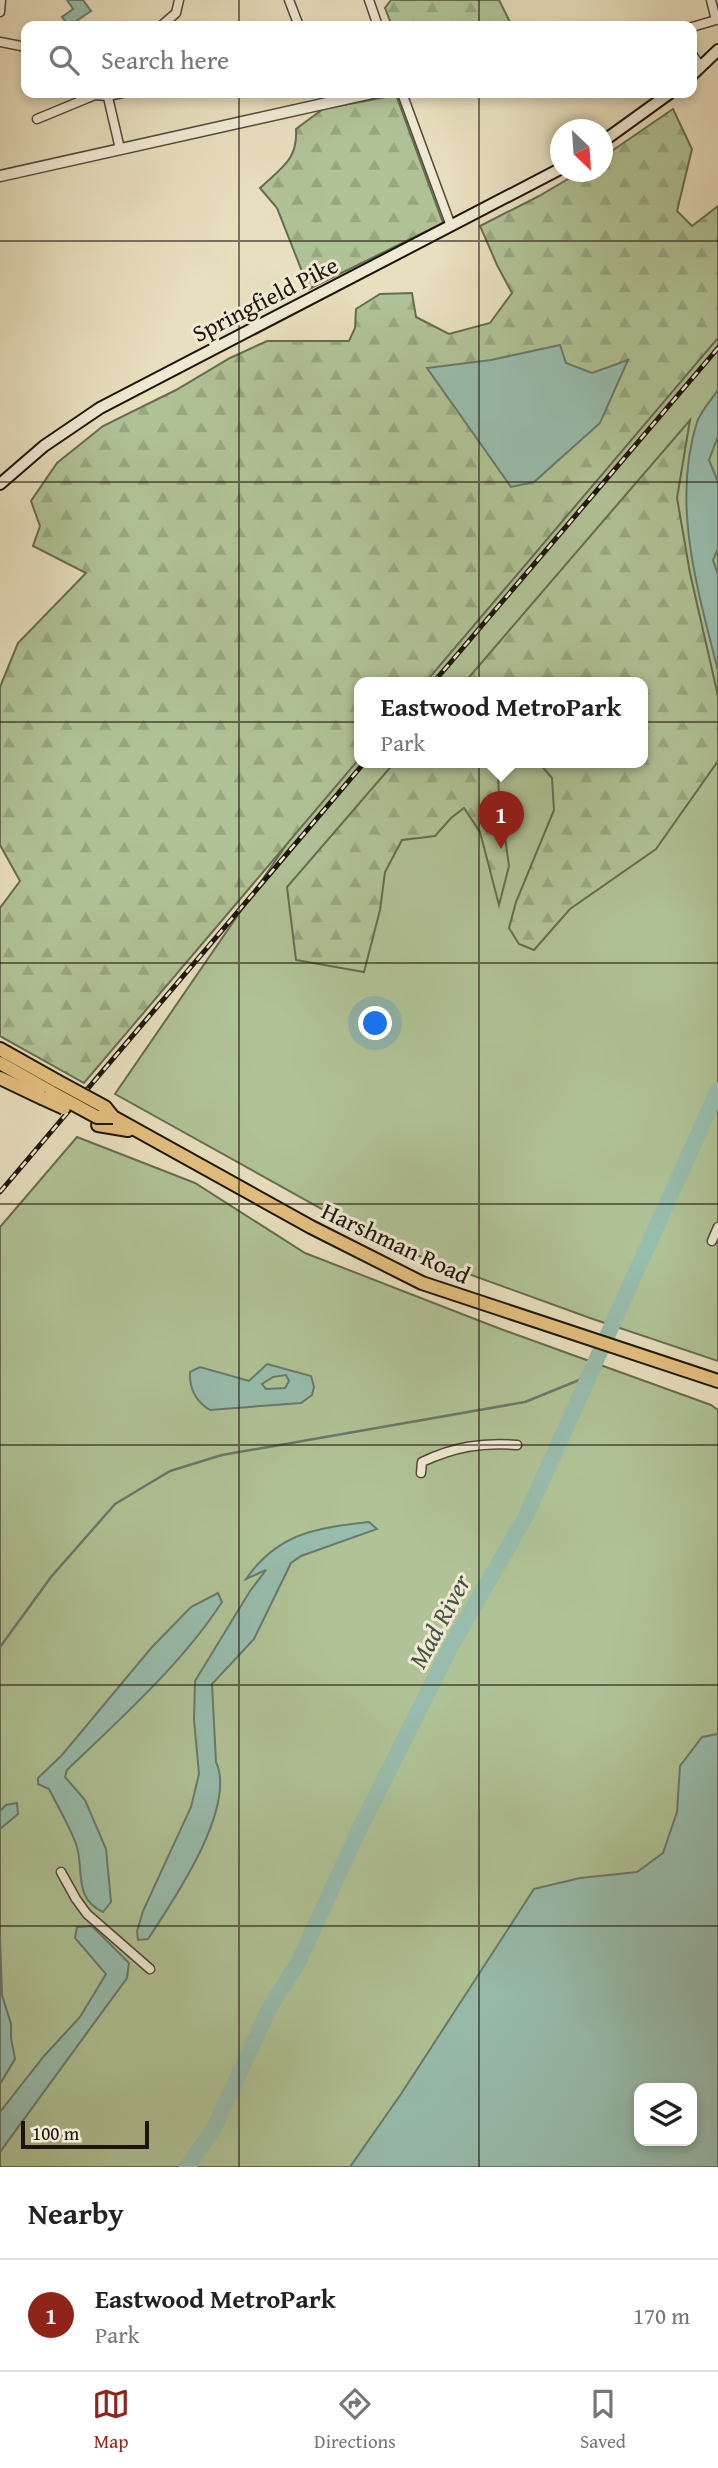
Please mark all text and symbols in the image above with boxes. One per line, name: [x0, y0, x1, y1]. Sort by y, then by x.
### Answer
search box: [21, 21, 697, 98]
text: Search here: [101, 40, 229, 79]
icon: search: [45, 41, 83, 79]
north arrow: [550, 119, 613, 182]
street label: Springfield Pike: [186, 247, 344, 351]
popup: [354, 677, 648, 768]
text: Eastwood MetroPark: [381, 687, 621, 726]
text: Park: [381, 726, 425, 759]
pin: 1: [478, 791, 524, 849]
your location: [358, 1006, 392, 1040]
street label: Harshman Road: [316, 1193, 476, 1293]
water label: Mad River: [398, 1566, 481, 1675]
map controls: [634, 2083, 697, 2146]
button: layers: [634, 2083, 697, 2146]
scale bar: [21, 2118, 149, 2150]
text: 100 m: [32, 2119, 79, 2147]
text: Nearby: [28, 2191, 124, 2235]
text: Eastwood MetroPark: [95, 2279, 335, 2318]
text: 1: [45, 2299, 57, 2332]
text: 170 m: [633, 2299, 690, 2332]
text: Park: [95, 2318, 139, 2351]
tab: Map: [92, 2385, 130, 2455]
tab: Directions: [314, 2385, 396, 2455]
tab: Saved: [580, 2385, 626, 2455]

